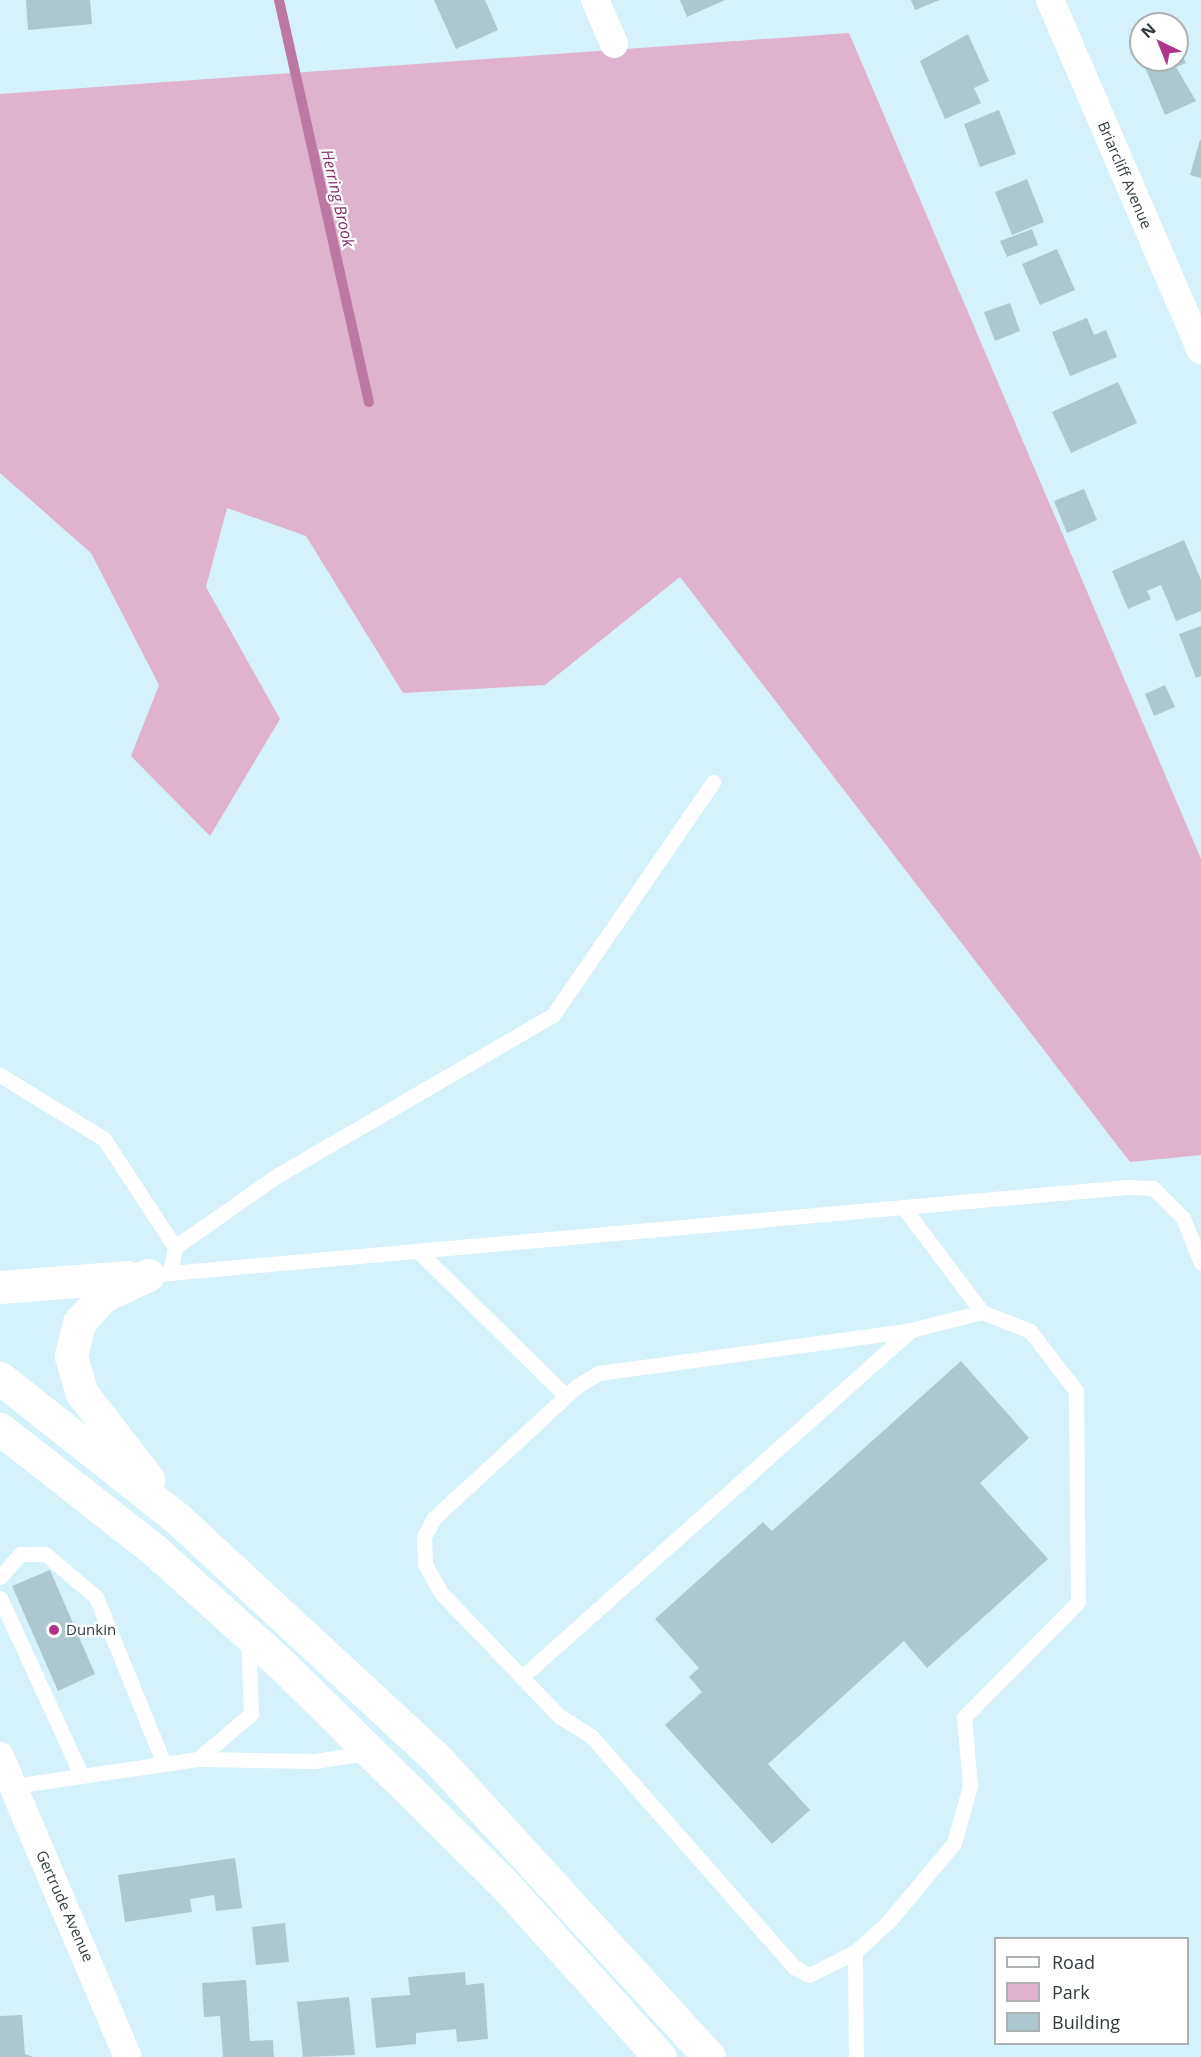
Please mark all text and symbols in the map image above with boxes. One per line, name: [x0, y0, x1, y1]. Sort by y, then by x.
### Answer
north arrow: [1129, 12, 1189, 72]
text: N: [1136, 18, 1160, 43]
street label: Briarcliff Avenue: [1094, 119, 1156, 231]
water label: Herring Brook: [318, 148, 358, 248]
place label: Dunkin: [66, 1621, 116, 1639]
marker: Dunkin: [47, 1623, 61, 1637]
street label: Gertrude Avenue: [32, 1848, 98, 1964]
legend: [994, 1937, 1189, 2045]
text: Road: [1052, 1950, 1095, 1974]
text: Park: [1052, 1980, 1090, 2004]
text: Building: [1052, 2010, 1120, 2034]

